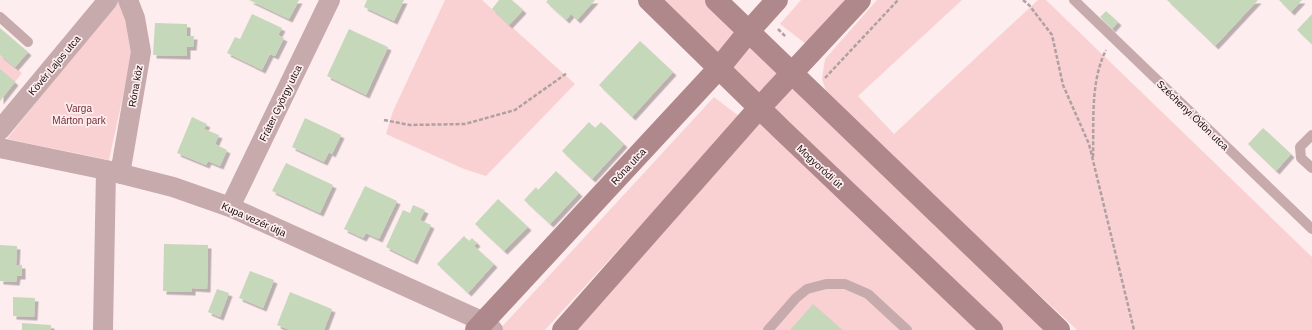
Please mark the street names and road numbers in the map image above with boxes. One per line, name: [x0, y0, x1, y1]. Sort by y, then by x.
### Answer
street label: Kövér Lajos utca: [26, 33, 83, 97]
street label: Fráter György utca: [257, 63, 304, 143]
street label: Róna köz: [126, 64, 145, 108]
street label: Széchenyi Ödön utca: [1155, 78, 1231, 153]
street label: Mogyoródi út: [795, 143, 845, 190]
street label: Róna utca: [609, 146, 648, 187]
street label: Kupa vezér útja: [220, 200, 288, 239]

